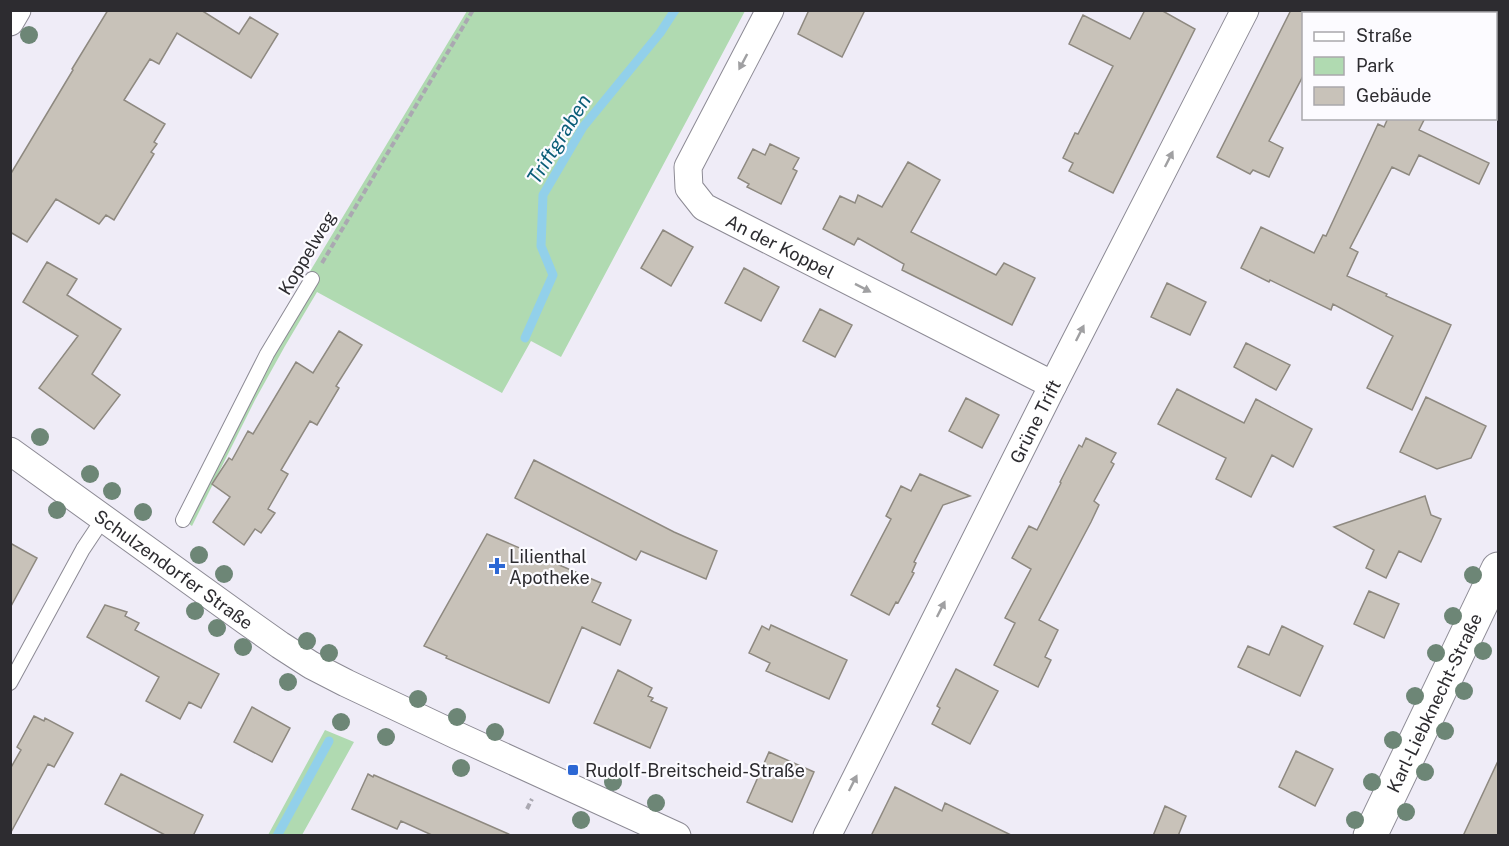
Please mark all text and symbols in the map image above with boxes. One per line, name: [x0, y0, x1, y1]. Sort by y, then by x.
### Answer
legend: [1302, 12, 1497, 120]
text: Straße: [1356, 25, 1412, 46]
one-way arrow: [738, 54, 748, 71]
text: Park: [1356, 55, 1394, 76]
text: Gebäude: [1356, 85, 1431, 106]
water label: Triftgraben: [522, 90, 596, 188]
one-way arrow: [1164, 151, 1173, 168]
street label: Koppelweg: [274, 207, 340, 299]
street label: An der Koppel: [723, 210, 838, 282]
one-way arrow: [854, 283, 871, 293]
one-way arrow: [1075, 324, 1085, 341]
street label: Grüne Trift: [1005, 376, 1065, 467]
street label: Schulzendorfer Straße: [90, 505, 257, 633]
place label: Lilienthal Apotheke: [509, 546, 590, 588]
marker: Lilienthal Apotheke: [490, 559, 504, 573]
one-way arrow: [936, 601, 945, 618]
street label: Karl-Liebknecht-Straße: [1382, 609, 1486, 796]
place label: Rudolf-Breitscheid-Straße: [585, 760, 805, 781]
marker: Rudolf-Breitscheid-Straße: [566, 763, 580, 777]
one-way arrow: [848, 775, 858, 792]

